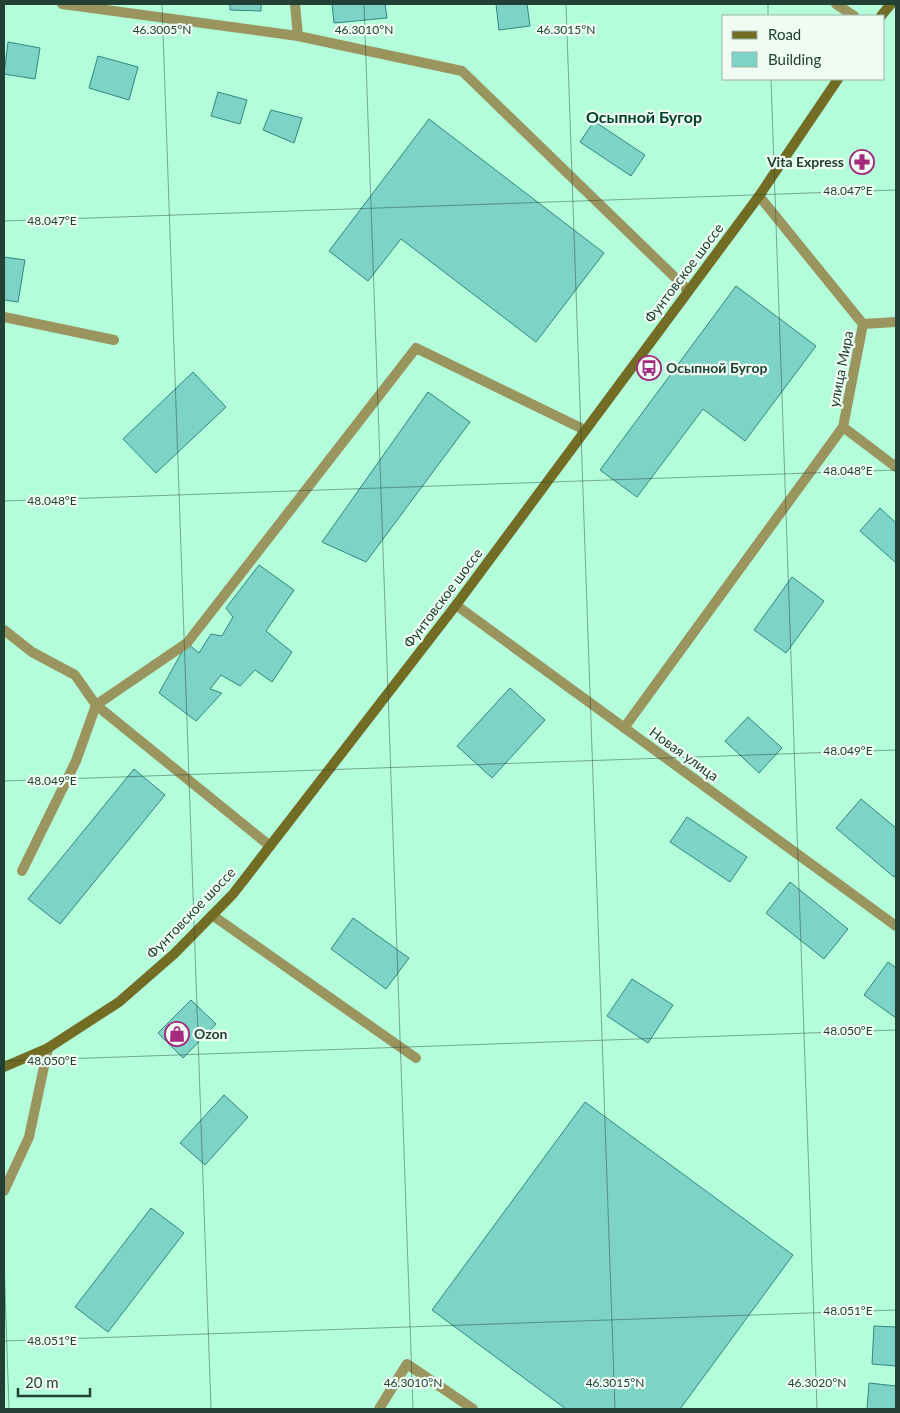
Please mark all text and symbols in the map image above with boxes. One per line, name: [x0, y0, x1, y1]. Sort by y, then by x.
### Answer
legend: [722, 15, 885, 80]
text: 46.3005°N: [133, 22, 191, 37]
text: 46.3010°N: [335, 22, 393, 37]
text: 46.3015°N: [537, 22, 595, 37]
text: Road: [768, 25, 801, 43]
text: Building: [768, 50, 821, 68]
district label: Осыпной Бугор: [586, 107, 702, 126]
pharmacy icon: Vita Express: [849, 149, 875, 175]
place label: Vita Express: [766, 153, 844, 170]
text: 48.047°E: [823, 183, 873, 198]
text: 48.047°E: [27, 213, 77, 228]
street label: Фунтовское шоссе: [641, 220, 727, 326]
street label: улица Мира: [825, 329, 856, 409]
bus stop icon: Осыпной Бугор: [636, 355, 662, 381]
place label: Осыпной Бугор: [666, 359, 768, 376]
text: 48.048°E: [823, 463, 873, 478]
text: 48.048°E: [27, 493, 77, 508]
street label: Фунтовское шоссе: [400, 545, 486, 651]
street label: Новая улица: [647, 723, 722, 784]
text: 48.049°E: [823, 743, 873, 758]
text: 48.049°E: [27, 773, 77, 788]
street label: Фунтовское шоссе: [143, 863, 239, 962]
shop icon: Ozon: [164, 1021, 190, 1047]
text: 48.050°E: [823, 1023, 873, 1038]
place label: Ozon: [194, 1025, 228, 1042]
text: 48.050°E: [27, 1053, 77, 1068]
text: 48.051°E: [823, 1303, 873, 1318]
text: 48.051°E: [27, 1333, 77, 1348]
scale bar: [18, 1366, 90, 1398]
text: 20 m: [25, 1373, 59, 1391]
text: 46.3010°N: [384, 1375, 442, 1390]
text: 46.3015°N: [586, 1375, 644, 1390]
text: 46.3020°N: [788, 1375, 846, 1390]

